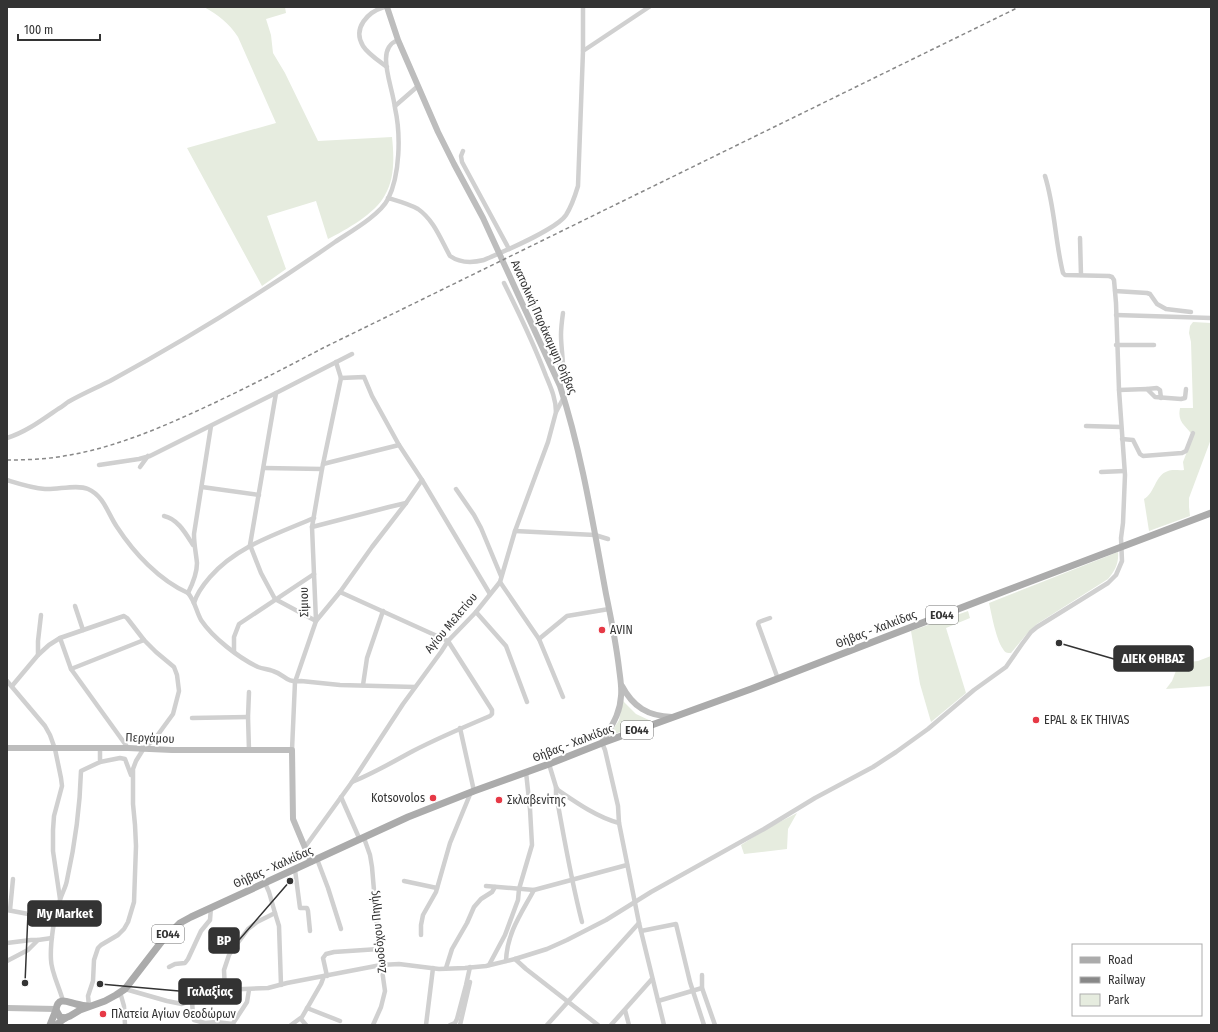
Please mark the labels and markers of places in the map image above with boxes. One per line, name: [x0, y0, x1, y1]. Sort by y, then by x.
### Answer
place label: AVIN: [610, 623, 633, 637]
marker: AVIN: [597, 625, 607, 635]
callout: ΔΙΕΚ ΘΗΒΑΣ: [1114, 646, 1193, 671]
place label: EPAL & EK THIVAS: [1044, 713, 1129, 727]
marker: EPAL & EK THIVAS: [1031, 715, 1041, 725]
place label: Kotsovolos: [371, 791, 425, 805]
marker: Kotsovolos: [428, 793, 438, 803]
place label: Σκλαβενίτης: [507, 793, 566, 807]
marker: Σκλαβενίτης: [494, 795, 504, 805]
callout: My Market: [28, 901, 101, 926]
callout: BP: [209, 928, 239, 953]
callout: Γαλαξίας: [179, 979, 241, 1004]
place label: Πλατεία Αγίων Θεοδώρων: [111, 1007, 237, 1021]
marker: Πλατεία Αγίων Θεοδώρων: [98, 1009, 108, 1019]

